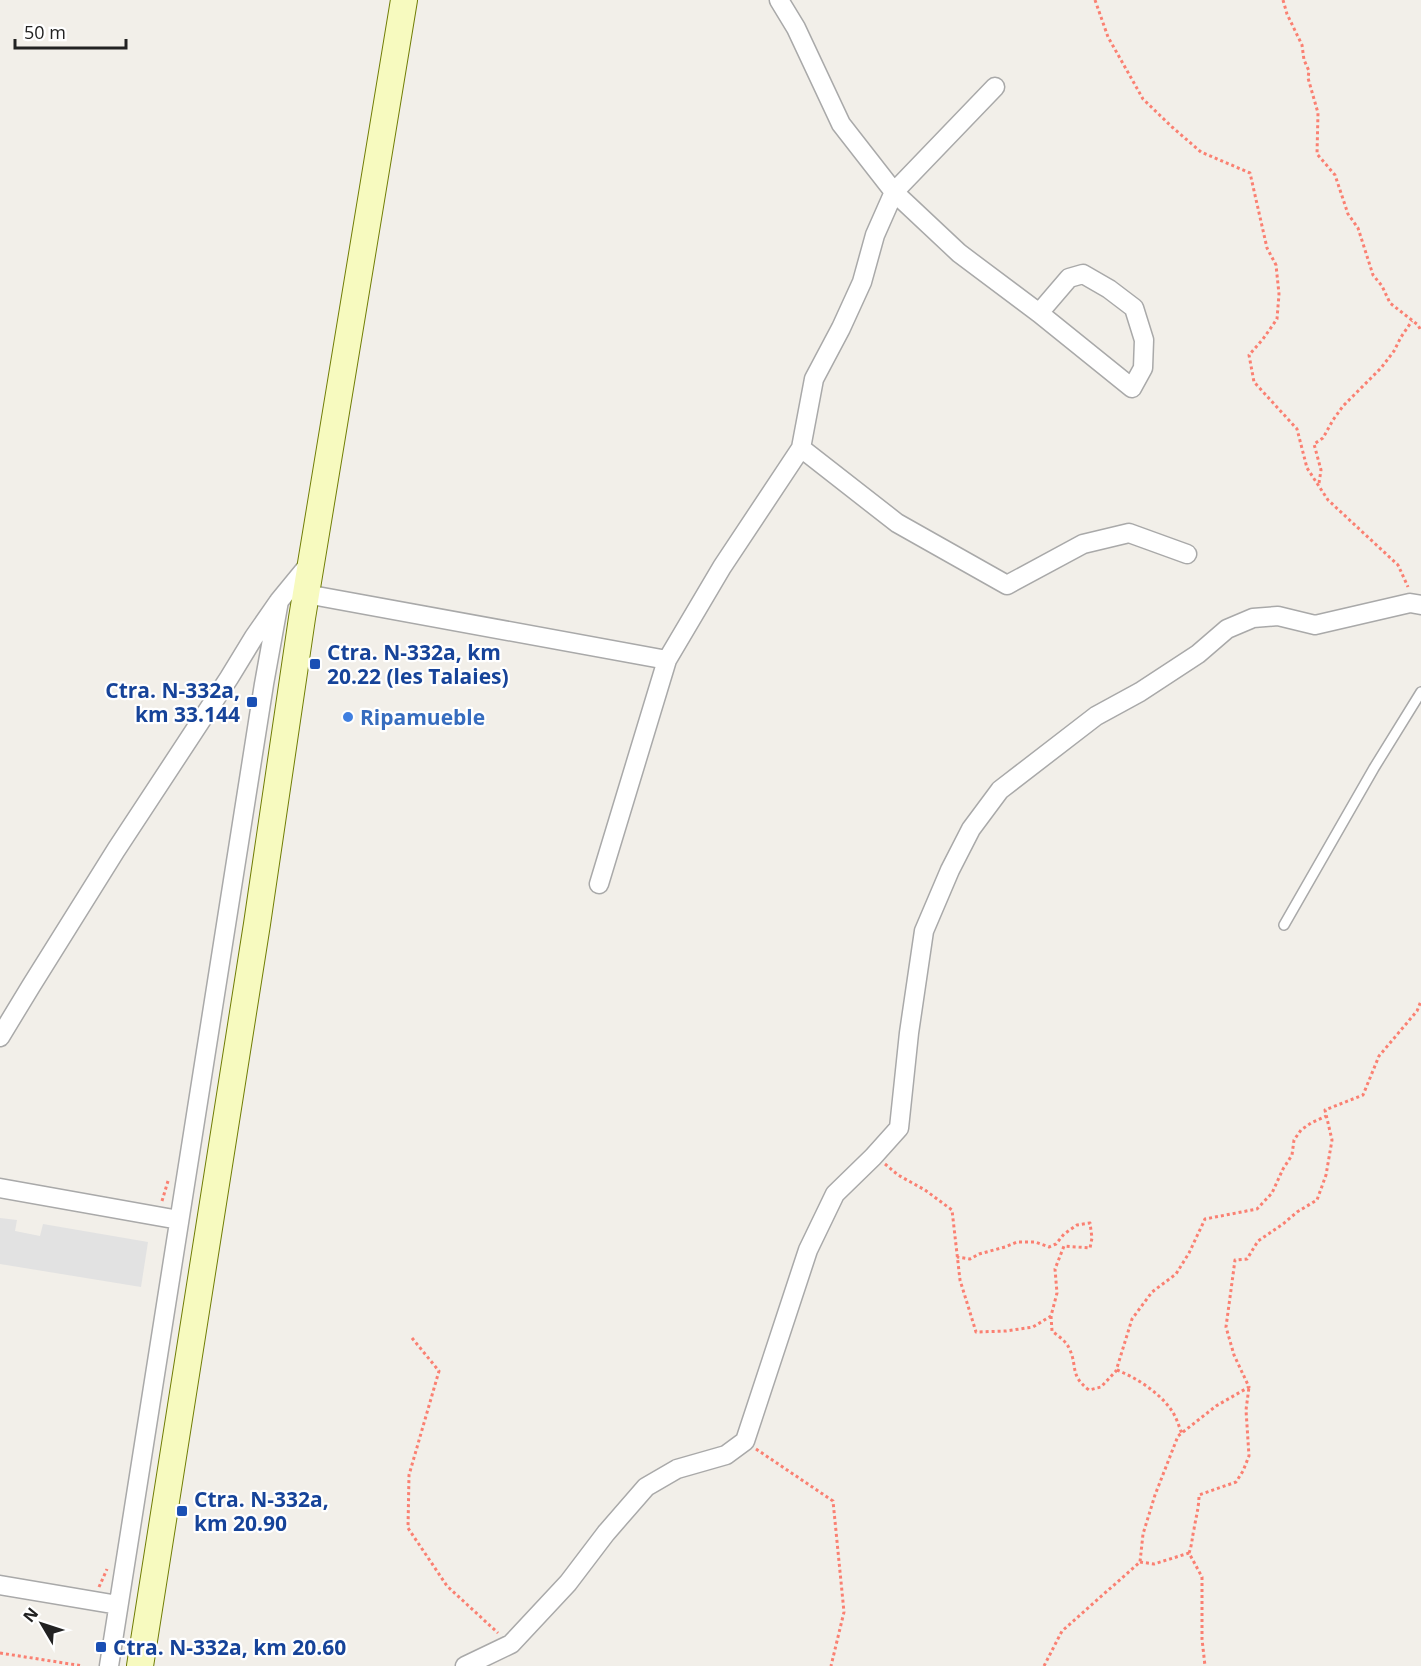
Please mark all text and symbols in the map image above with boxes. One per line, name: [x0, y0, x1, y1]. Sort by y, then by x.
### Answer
scale bar: [15, 12, 126, 50]
text: 50 m: [24, 20, 66, 44]
place label: Ctra. N-332a, km 20.22 (les Talaies): [327, 638, 509, 690]
marker: Ctra. N-332a, km 20.22 (les Talaies): [308, 657, 322, 671]
place label: Ctra. N-332a, km 33.144: [105, 676, 240, 728]
marker: Ctra. N-332a, km 33.144: [245, 695, 259, 709]
place label: Ripamueble: [360, 703, 485, 731]
marker: Ripamueble: [341, 710, 355, 724]
place label: Ctra. N-332a, km 20.90: [194, 1485, 329, 1537]
marker: Ctra. N-332a, km 20.90: [175, 1504, 189, 1518]
north arrow: [12, 1594, 72, 1654]
text: N: [18, 1603, 43, 1627]
place label: Ctra. N-332a, km 20.60: [113, 1633, 346, 1661]
marker: Ctra. N-332a, km 20.60: [94, 1640, 108, 1654]

